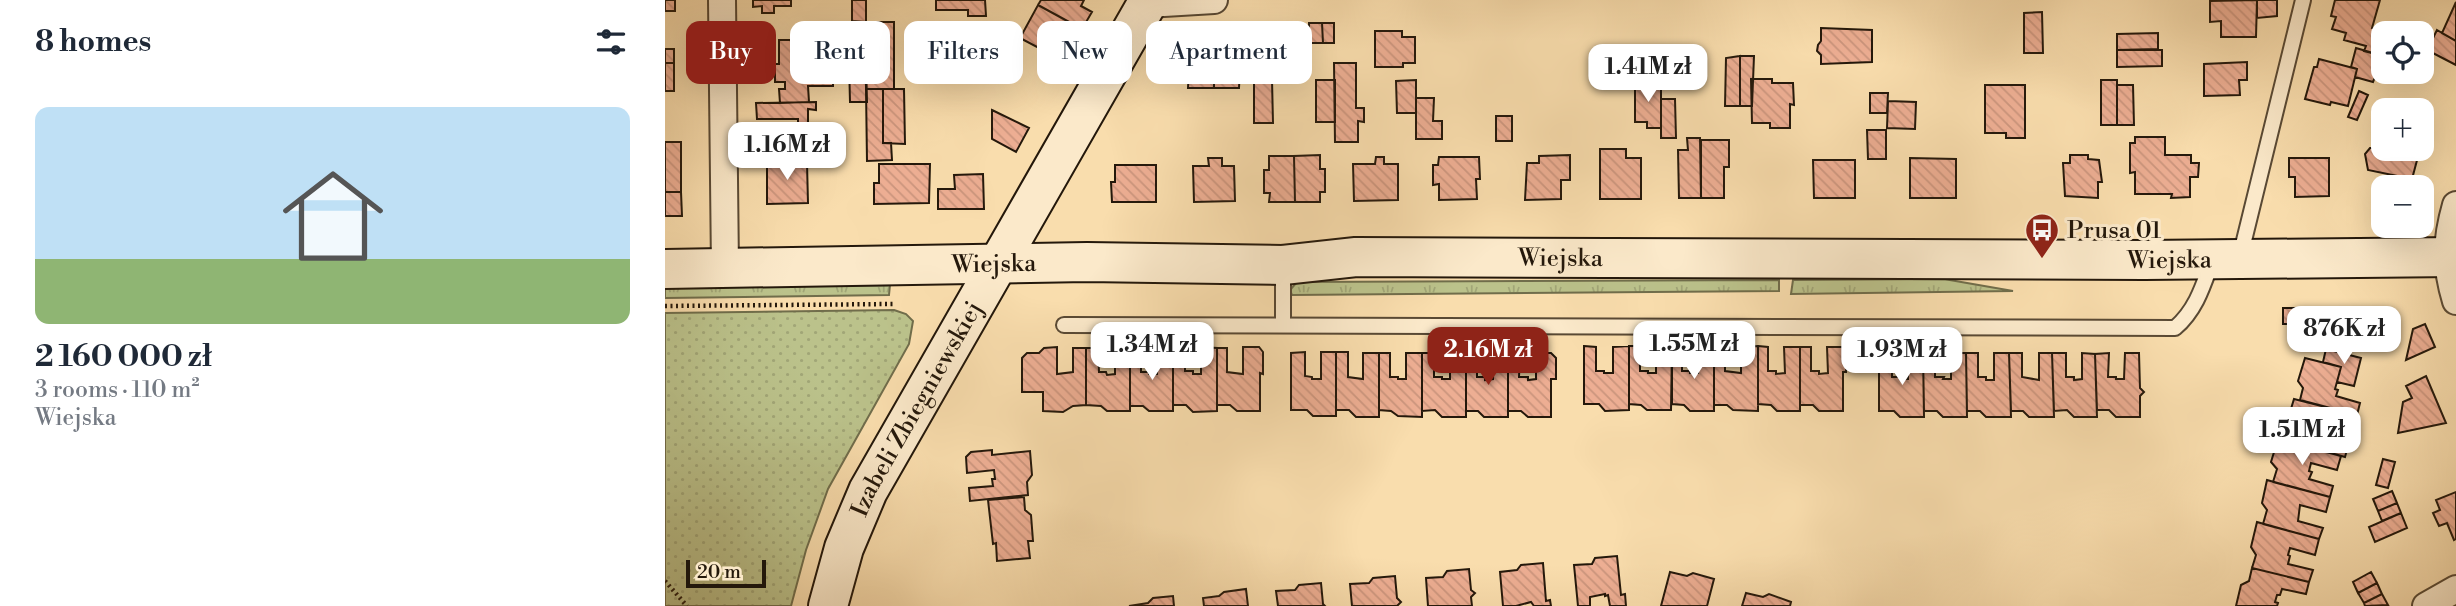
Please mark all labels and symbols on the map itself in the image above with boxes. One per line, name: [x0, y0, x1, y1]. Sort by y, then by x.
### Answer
pin: 1.41M zł: [1576, 44, 1720, 104]
pin: 1.16M zł: [715, 122, 859, 182]
bus stop icon: Prusa 01: [2023, 211, 2061, 260]
place label: Prusa 01: [2067, 216, 2162, 246]
street label: Wiejska: [1517, 244, 1604, 274]
street label: Wiejska: [2126, 245, 2213, 276]
street label: Wiejska: [950, 249, 1037, 280]
street label: Izabeli Zbiegniewskiej: [845, 296, 989, 521]
pin: 876K zł: [2279, 306, 2409, 366]
pin: 1.34M zł: [1080, 322, 1224, 382]
pin: 1.55M zł: [1622, 322, 1766, 381]
pin: 2.16M zł: [1416, 328, 1560, 387]
pin: 1.93M zł: [1830, 328, 1974, 387]
pin: 1.51M zł: [2230, 407, 2374, 467]
scale bar: [686, 557, 767, 589]

